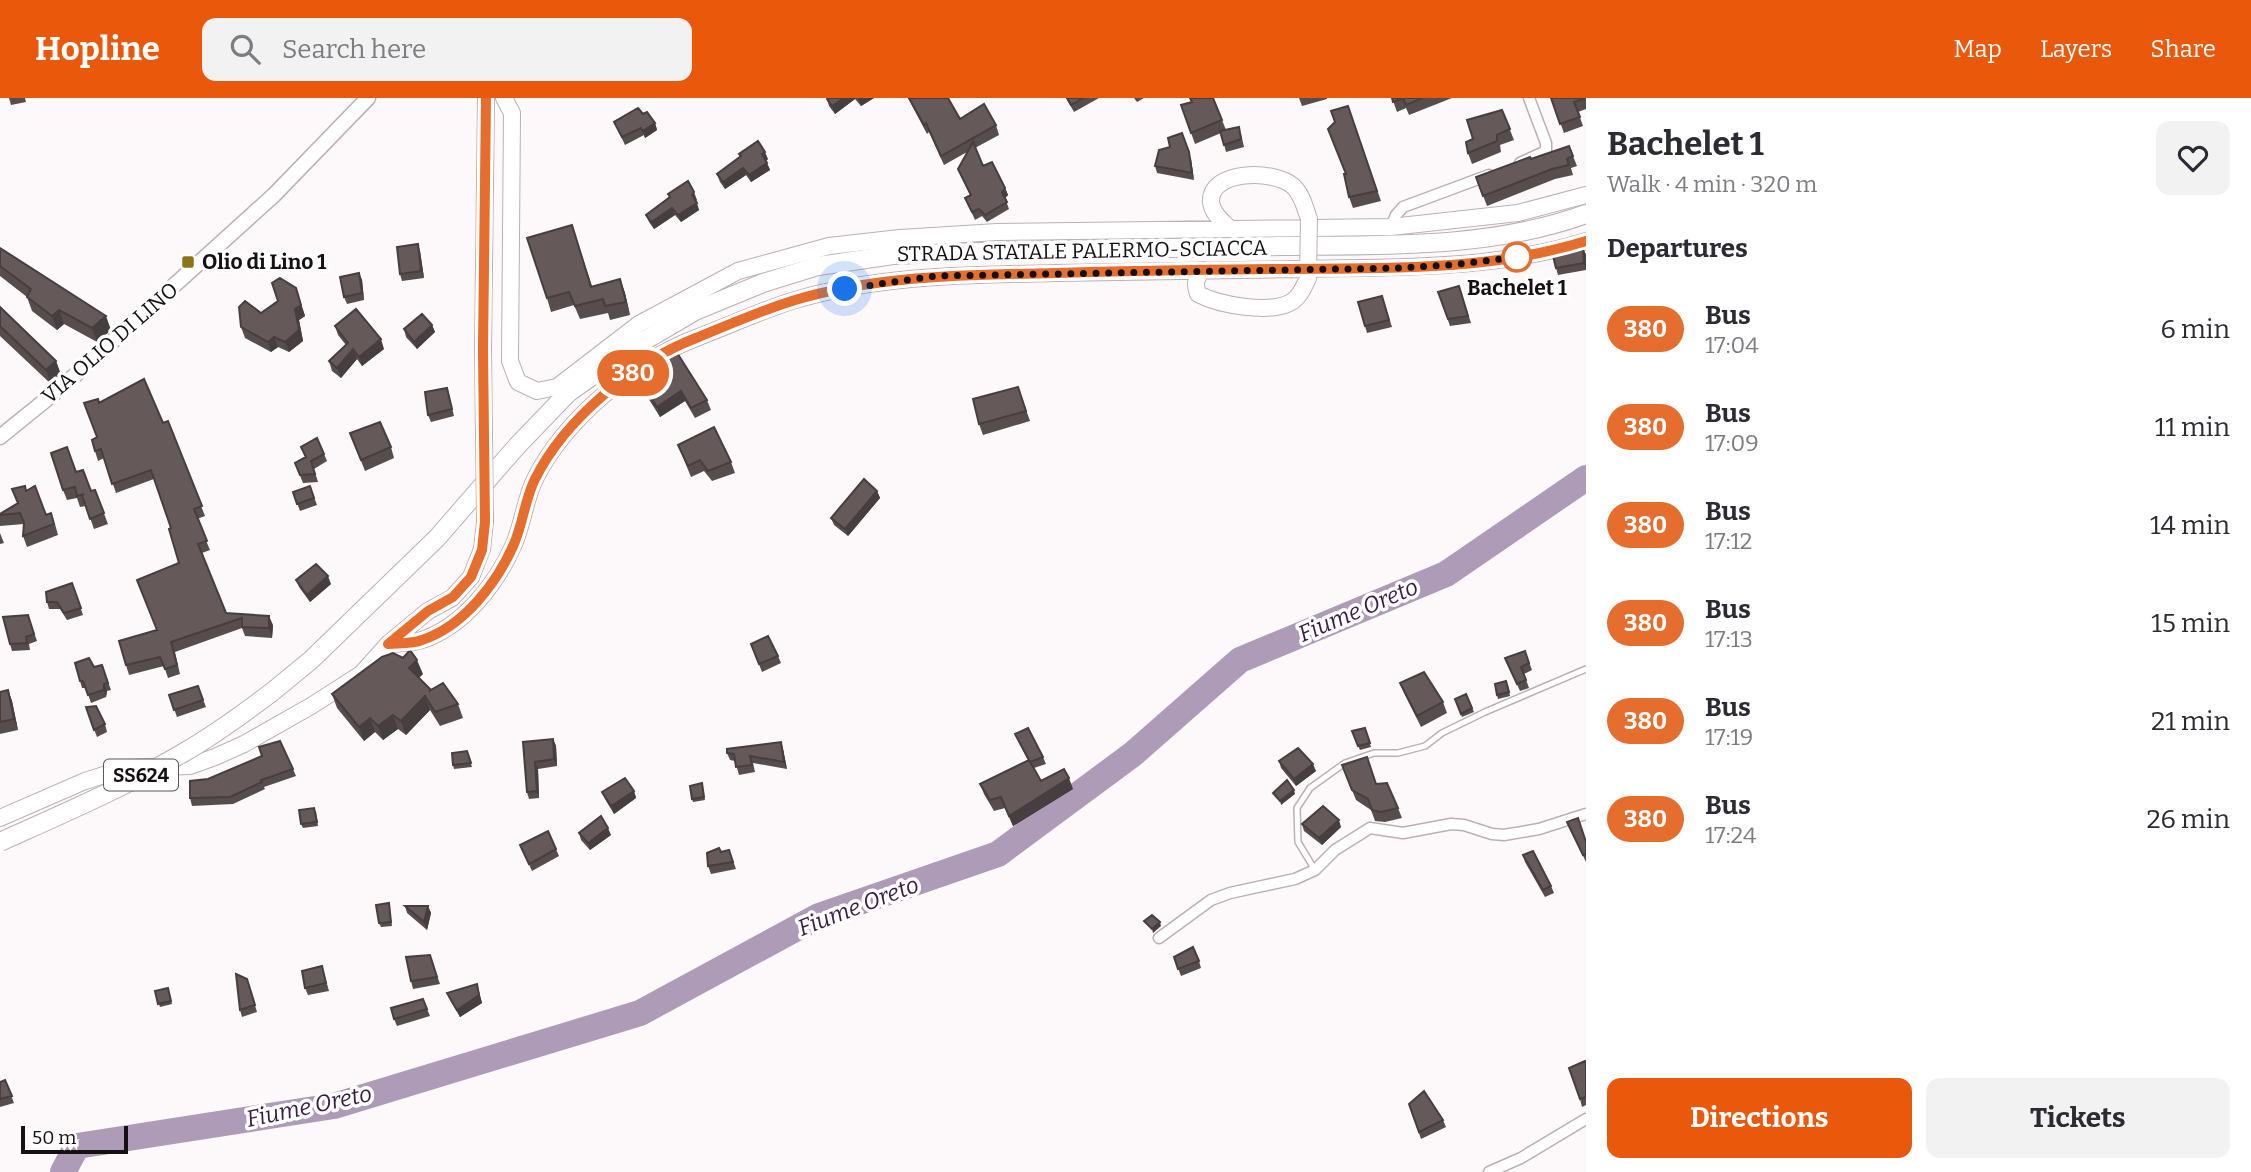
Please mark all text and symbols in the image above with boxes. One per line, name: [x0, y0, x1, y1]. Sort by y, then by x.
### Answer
search box: [202, 18, 692, 81]
text: Hopline: [35, 29, 160, 69]
icon: search: [226, 30, 264, 68]
text: Search here: [282, 34, 426, 65]
text: Map: [1954, 35, 2002, 63]
text: Layers: [2040, 35, 2112, 63]
text: Share: [2150, 35, 2216, 63]
button: heart: [2156, 121, 2230, 195]
text: Bachelet 1: [1607, 124, 1764, 164]
text: Walk · 4 min · 320 m: [1607, 170, 1817, 198]
text: Departures: [1607, 233, 1748, 264]
street label: STRADA STATALE PALERMO-SCIACCA: [897, 235, 1268, 267]
marker: Bachelet 1: [1502, 242, 1532, 272]
place label: Olio di Lino 1: [202, 249, 326, 275]
marker: Olio di Lino 1: [180, 254, 196, 270]
your location: [827, 271, 862, 306]
place label: Bachelet 1: [1467, 275, 1567, 301]
street label: VIA OLIO DI LINO: [36, 277, 184, 409]
text: Bus: [1705, 300, 1751, 331]
text: 6 min: [2161, 314, 2230, 345]
text: 380: [1624, 315, 1667, 343]
text: 17:04: [1705, 331, 1759, 359]
line badge: 380: [593, 350, 673, 396]
text: 380: [611, 359, 655, 387]
text: Bus: [1705, 398, 1751, 429]
text: 11 min: [2155, 412, 2230, 443]
text: 380: [1624, 413, 1667, 441]
text: 17:09: [1705, 429, 1759, 457]
text: Bus: [1705, 496, 1751, 527]
text: 14 min: [2150, 510, 2230, 541]
text: 380: [1624, 511, 1667, 539]
text: 17:12: [1705, 527, 1752, 555]
water label: Fiume Oreto: [1294, 572, 1422, 648]
text: Bus: [1705, 594, 1751, 625]
text: 15 min: [2151, 608, 2230, 639]
text: 380: [1624, 609, 1667, 637]
text: 17:13: [1705, 625, 1753, 653]
text: Bus: [1705, 692, 1751, 723]
text: 21 min: [2151, 706, 2230, 737]
text: 380: [1624, 707, 1667, 735]
text: 17:19: [1705, 723, 1753, 751]
road number: SS624: [104, 760, 178, 790]
text: Bus: [1705, 790, 1751, 821]
text: 26 min: [2146, 804, 2230, 835]
text: 380: [1624, 805, 1667, 833]
text: 17:24: [1705, 821, 1756, 849]
water label: Fiume Oreto: [794, 870, 922, 942]
button: Directions: [1607, 1078, 1912, 1158]
button: Tickets: [1926, 1078, 2230, 1158]
water label: Fiume Oreto: [244, 1079, 374, 1133]
scale bar: [21, 1123, 128, 1155]
text: 50 m: [32, 1126, 76, 1149]

